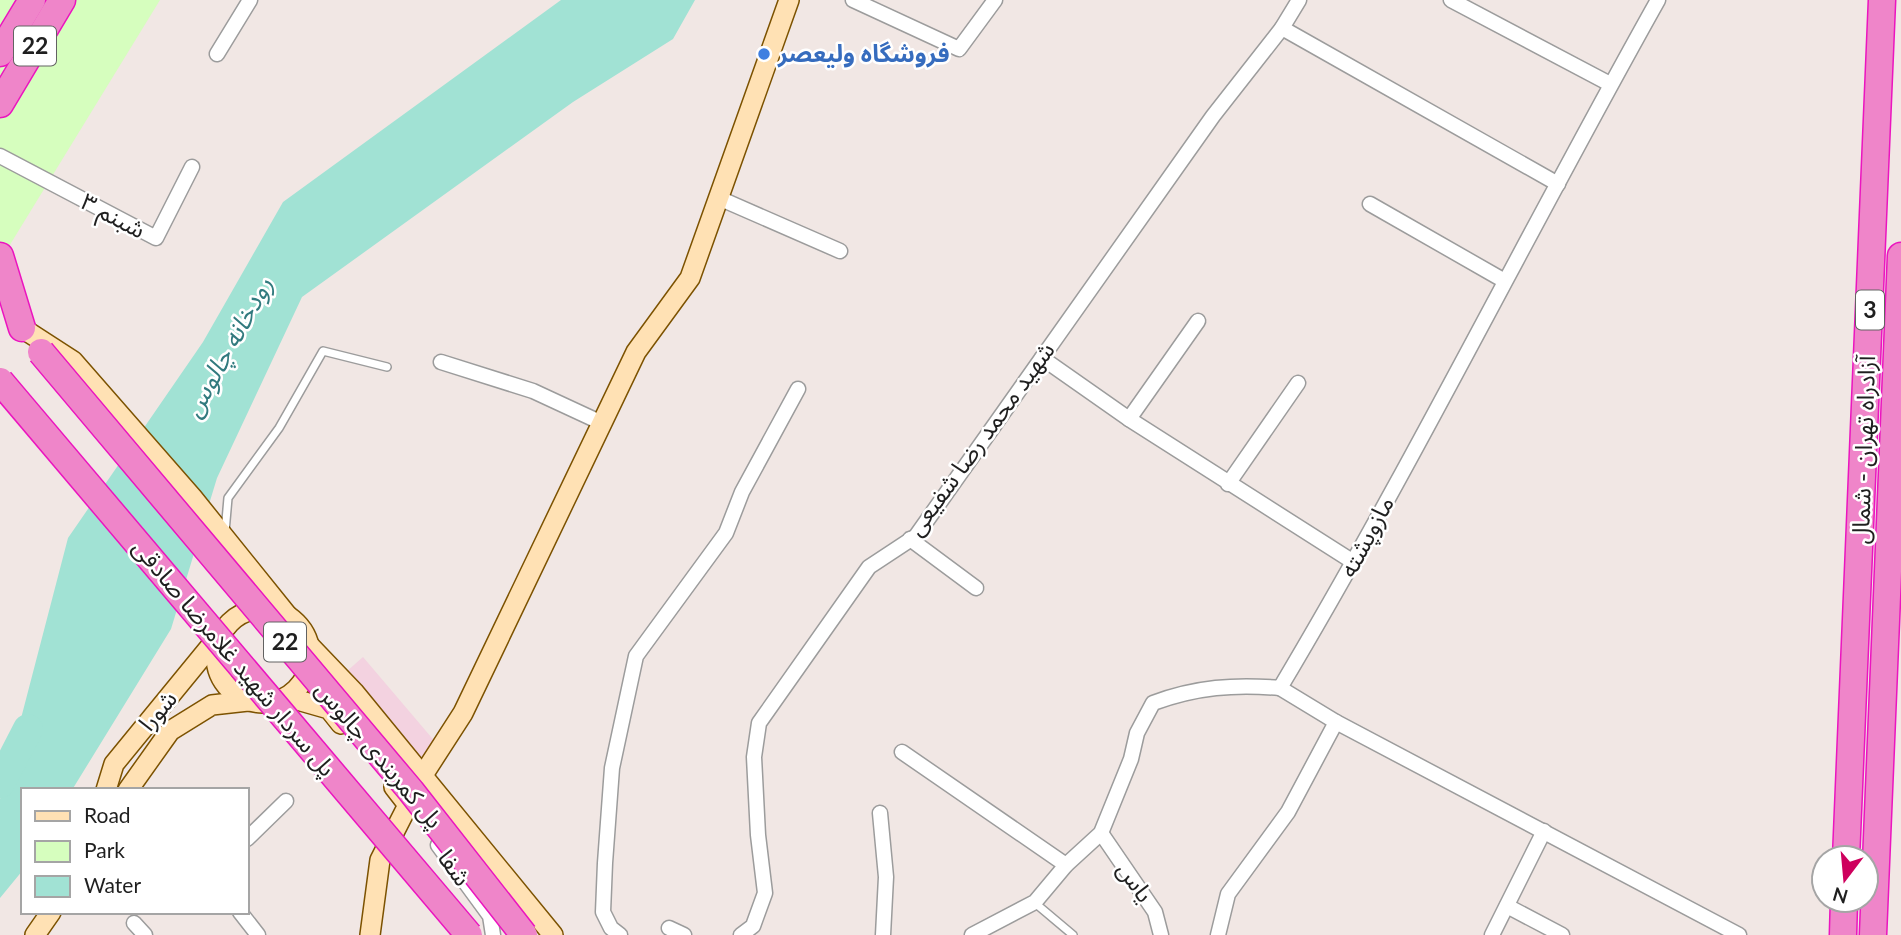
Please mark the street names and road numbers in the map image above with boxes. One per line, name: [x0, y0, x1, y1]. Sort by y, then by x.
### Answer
road number: 22: [14, 26, 56, 66]
street label: شبنم ۳: [75, 186, 151, 247]
road number: 3: [1856, 290, 1884, 330]
street label: شهید محمد رضا شفیعی: [900, 336, 1061, 541]
street label: آزادراه تهران - شمال: [1845, 354, 1881, 545]
street label: مازوپشته: [1332, 491, 1401, 583]
street label: پل سردار شهید غلامرضا صادقی: [126, 533, 343, 783]
road number: 22: [264, 622, 306, 662]
street label: پل کمربندی چالوس: [309, 675, 450, 835]
street label: شورا: [132, 684, 183, 737]
street label: شفا: [432, 843, 478, 891]
street label: یاس: [1112, 855, 1160, 907]

